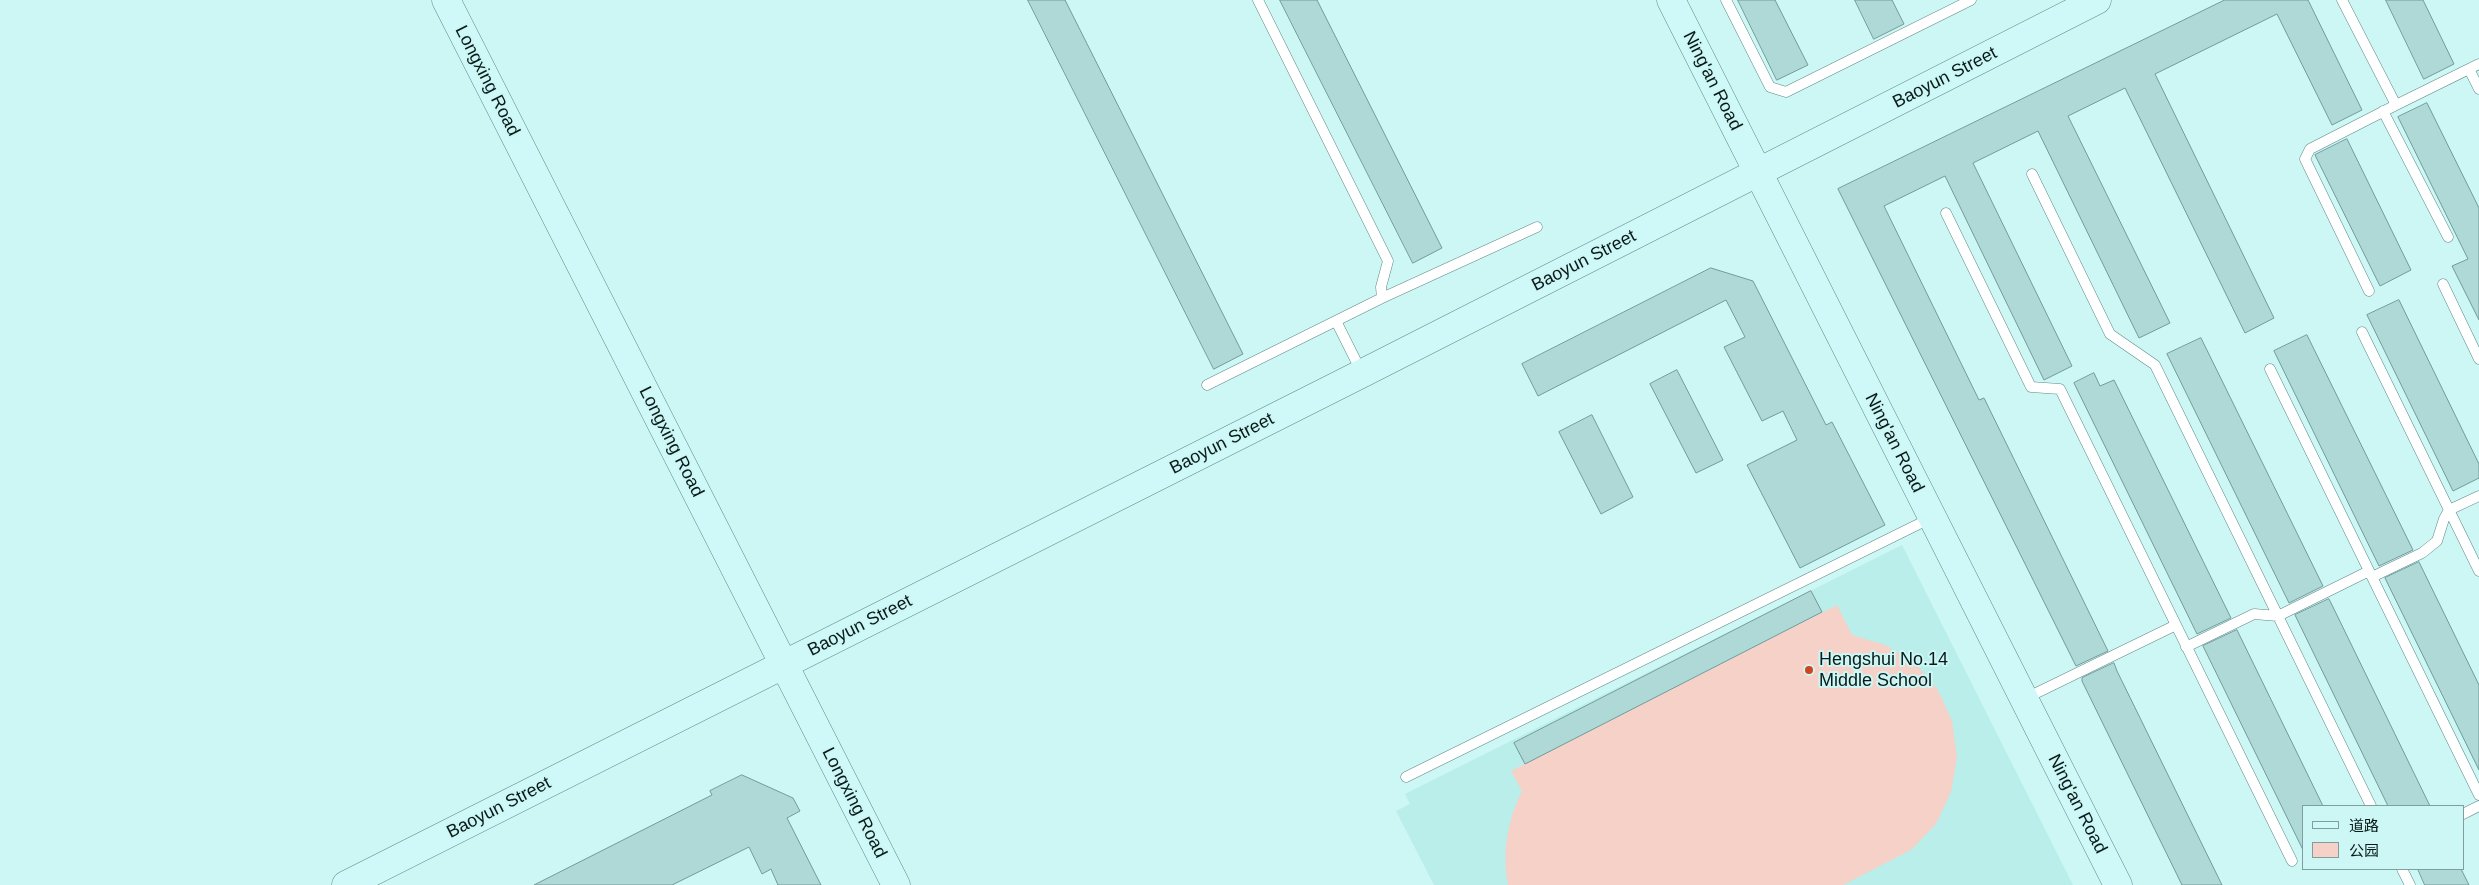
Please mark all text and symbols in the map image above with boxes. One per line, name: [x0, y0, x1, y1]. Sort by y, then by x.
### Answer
street label: Longxing Road: [450, 22, 524, 140]
street label: Ning'an Road: [1678, 28, 1746, 134]
street label: Baoyun Street: [1889, 42, 2001, 114]
street label: Baoyun Street: [1528, 225, 1640, 297]
street label: Longxing Road: [634, 383, 708, 501]
street label: Ning'an Road: [1860, 390, 1928, 496]
street label: Baoyun Street: [1166, 408, 1278, 480]
street label: Baoyun Street: [804, 590, 916, 662]
place label: Hengshui No.14 Middle School: [1819, 649, 1948, 692]
marker: Hengshui No.14 Middle School: [1803, 664, 1815, 676]
street label: Longxing Road: [817, 744, 891, 862]
street label: Ning'an Road: [2043, 751, 2111, 857]
street label: Baoyun Street: [443, 772, 555, 844]
legend: [2302, 805, 2464, 870]
text: 道路: [2349, 817, 2379, 834]
text: 公园: [2349, 842, 2379, 859]

